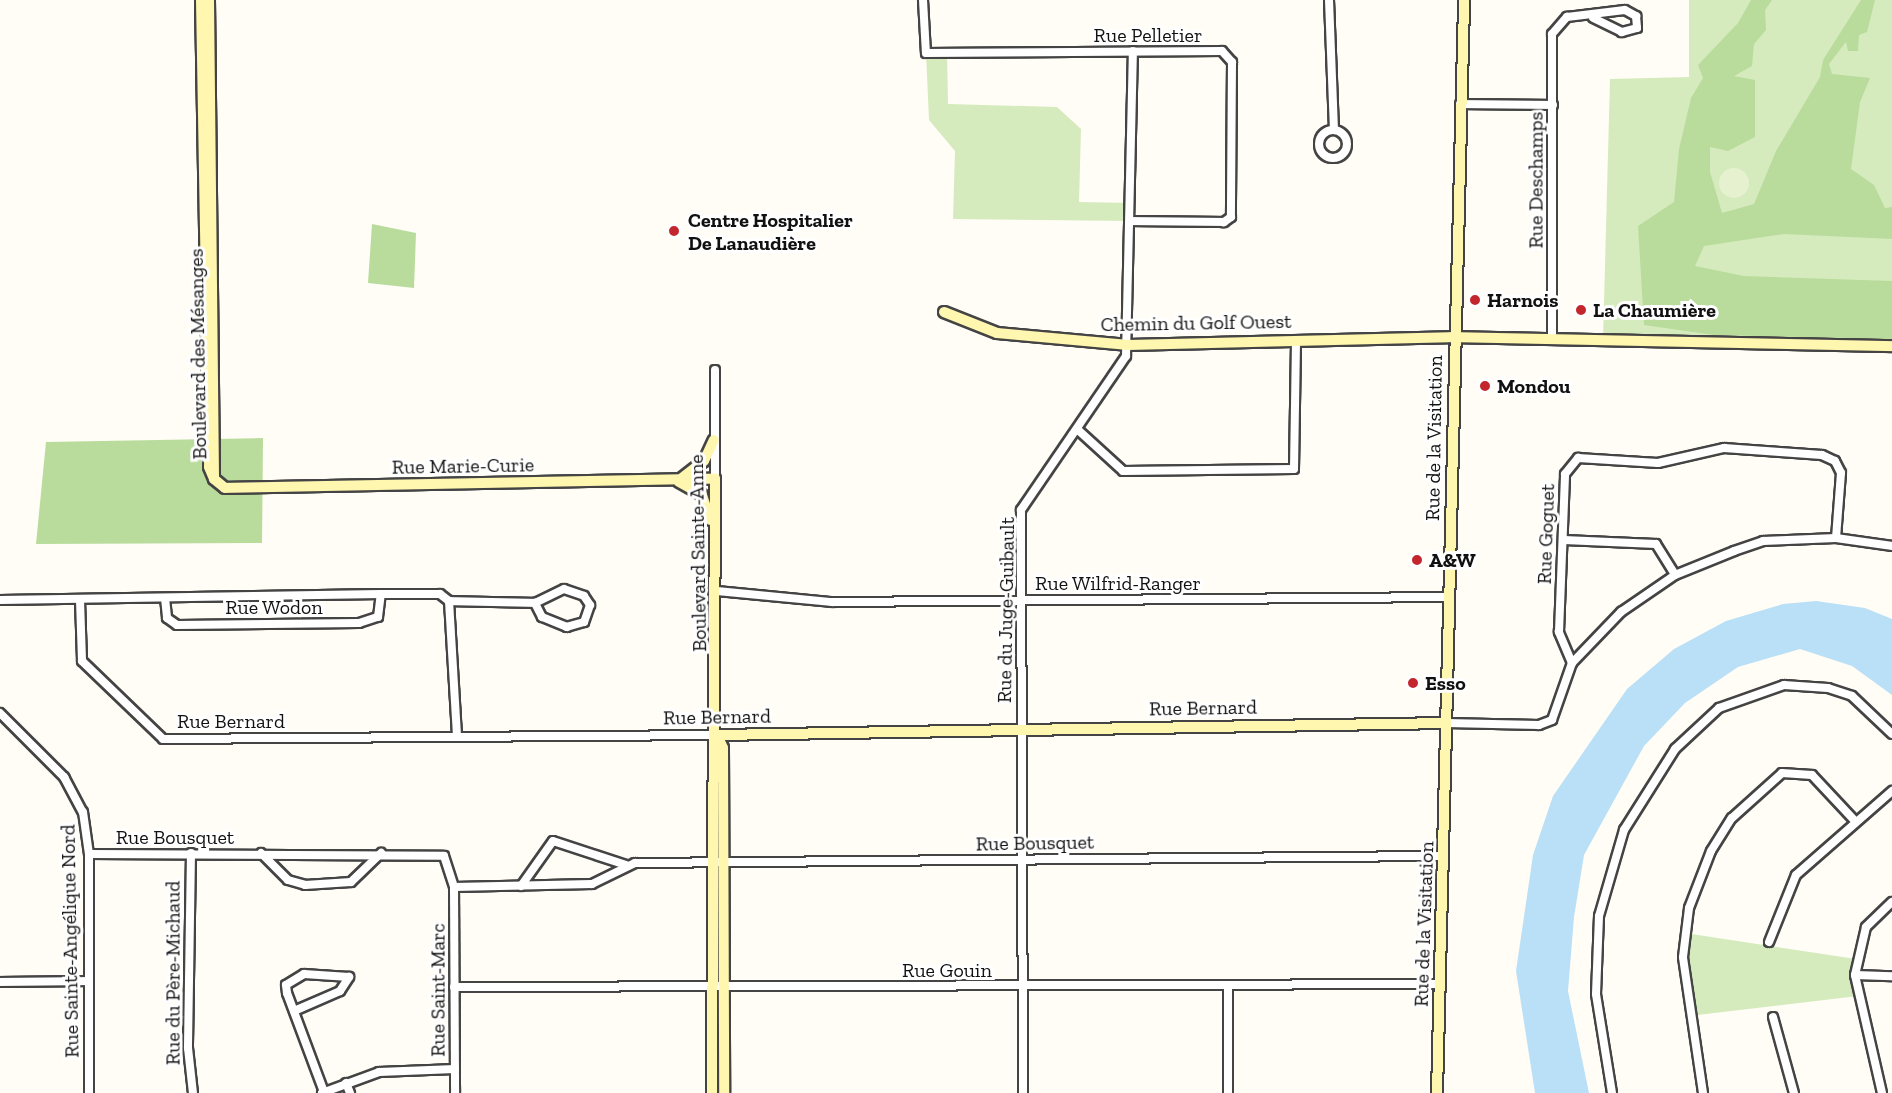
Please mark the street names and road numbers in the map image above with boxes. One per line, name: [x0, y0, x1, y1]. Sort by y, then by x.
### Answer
street label: Rue Pelletier: [1094, 23, 1202, 47]
street label: Rue Deschamps: [1524, 112, 1548, 248]
street label: Boulevard des Mésanges: [184, 248, 212, 460]
street label: Chemin du Golf Ouest: [1100, 309, 1292, 337]
street label: Rue de la Visitation: [1421, 355, 1447, 521]
street label: Rue Marie-Curie: [392, 453, 534, 479]
street label: Boulevard Sainte-Anne: [684, 454, 712, 652]
street label: Rue Goguet: [1532, 483, 1560, 585]
street label: Rue du Juge-Guibault: [992, 517, 1020, 703]
street label: Rue Wilfrid-Ranger: [1035, 571, 1201, 595]
street label: Rue Wodon: [225, 595, 323, 619]
street label: Rue Bernard: [1149, 695, 1257, 721]
street label: Rue Bernard: [663, 704, 771, 730]
street label: Rue Bernard: [177, 709, 285, 733]
street label: Rue Sainte-Angélique Nord: [56, 824, 84, 1058]
street label: Rue Bousquet: [116, 825, 234, 849]
street label: Rue Bousquet: [976, 830, 1094, 856]
street label: Rue de la Visitation: [1409, 840, 1439, 1008]
street label: Rue du Père-Michaud: [161, 881, 185, 1065]
street label: Rue Saint-Marc: [426, 923, 450, 1057]
street label: Rue Gouin: [902, 958, 992, 982]

